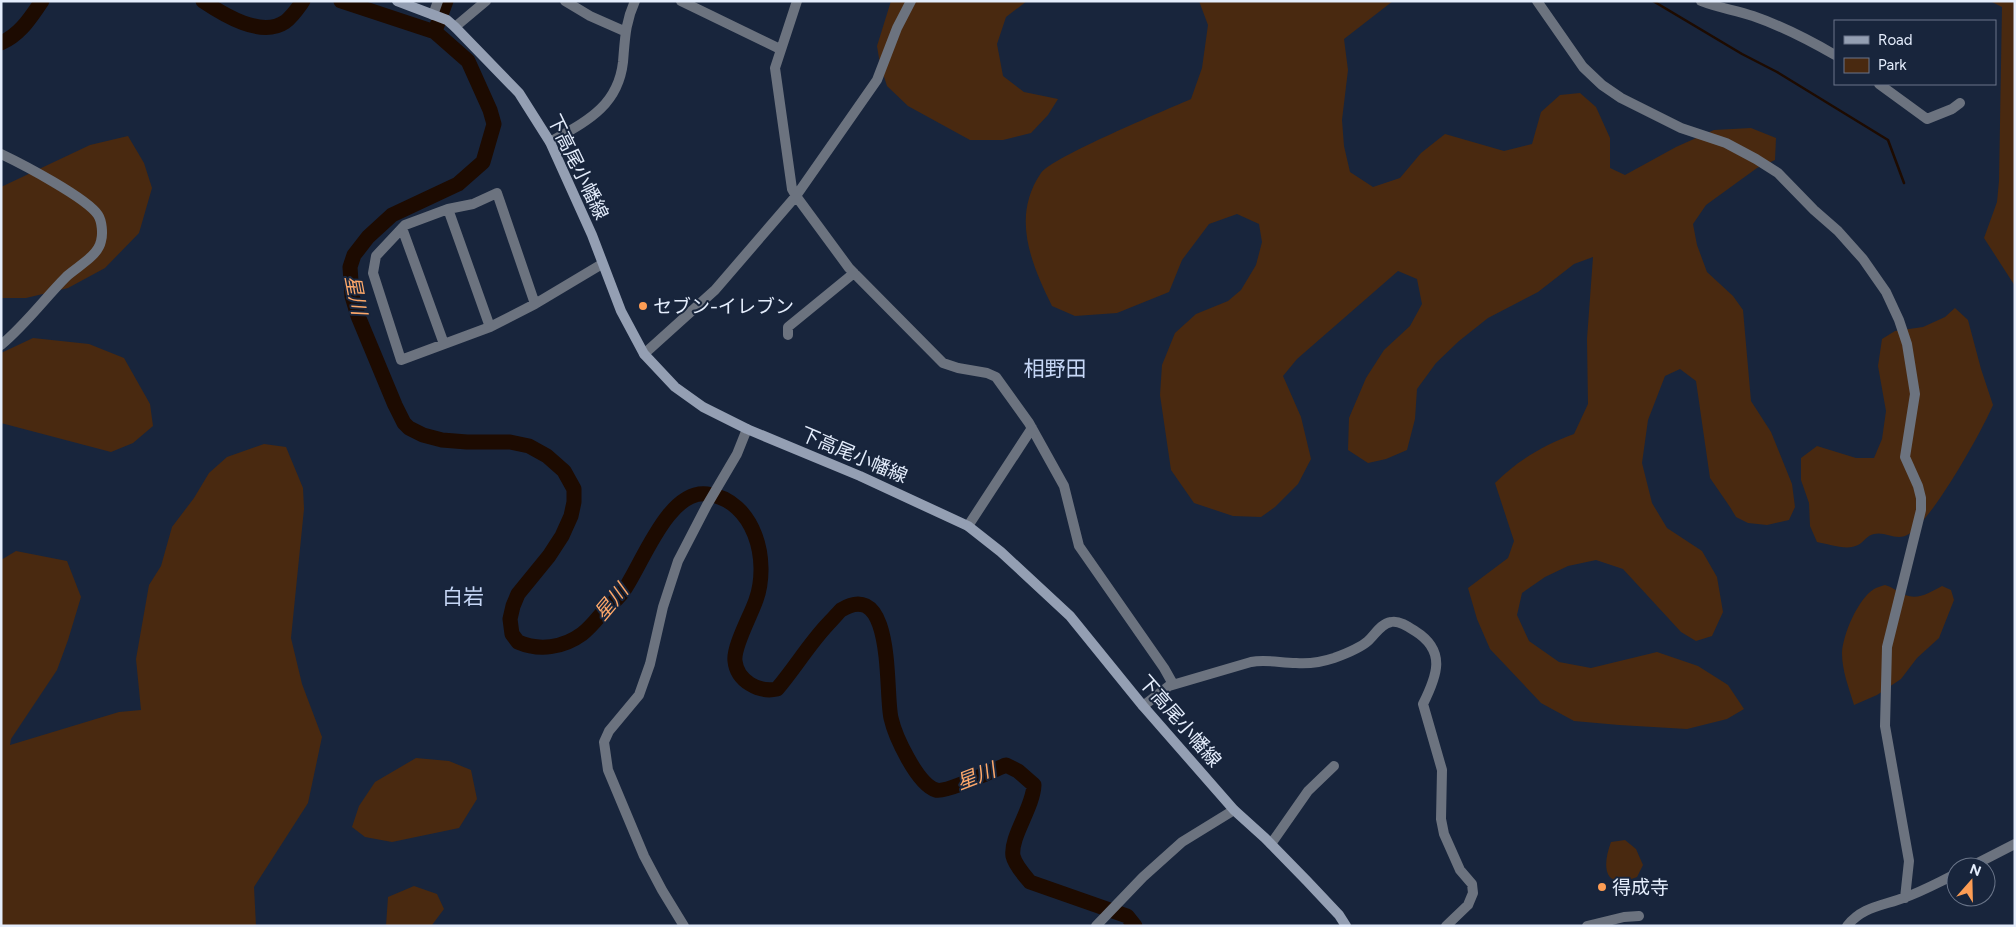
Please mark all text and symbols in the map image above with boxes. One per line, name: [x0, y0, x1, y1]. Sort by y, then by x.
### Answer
legend: [1834, 20, 1996, 85]
text: Road: [1878, 31, 1913, 49]
text: Park: [1878, 56, 1907, 74]
street label: 下高尾小幡線: [543, 111, 613, 223]
water label: 星川: [340, 273, 372, 319]
place label: セブン-イレブン: [653, 295, 794, 318]
marker: セブン-イレブン: [637, 300, 649, 312]
district label: 相野田: [1024, 356, 1087, 381]
street label: 下高尾小幡線: [797, 422, 911, 488]
water label: 星川: [589, 577, 634, 625]
district label: 白岩: [442, 584, 484, 609]
street label: 下高尾小幡線: [1134, 670, 1226, 772]
water label: 星川: [953, 757, 1001, 794]
north arrow: [1946, 857, 1996, 907]
text: N: [1967, 860, 1983, 880]
place label: 得成寺: [1612, 876, 1669, 899]
marker: 得成寺: [1596, 881, 1608, 893]

